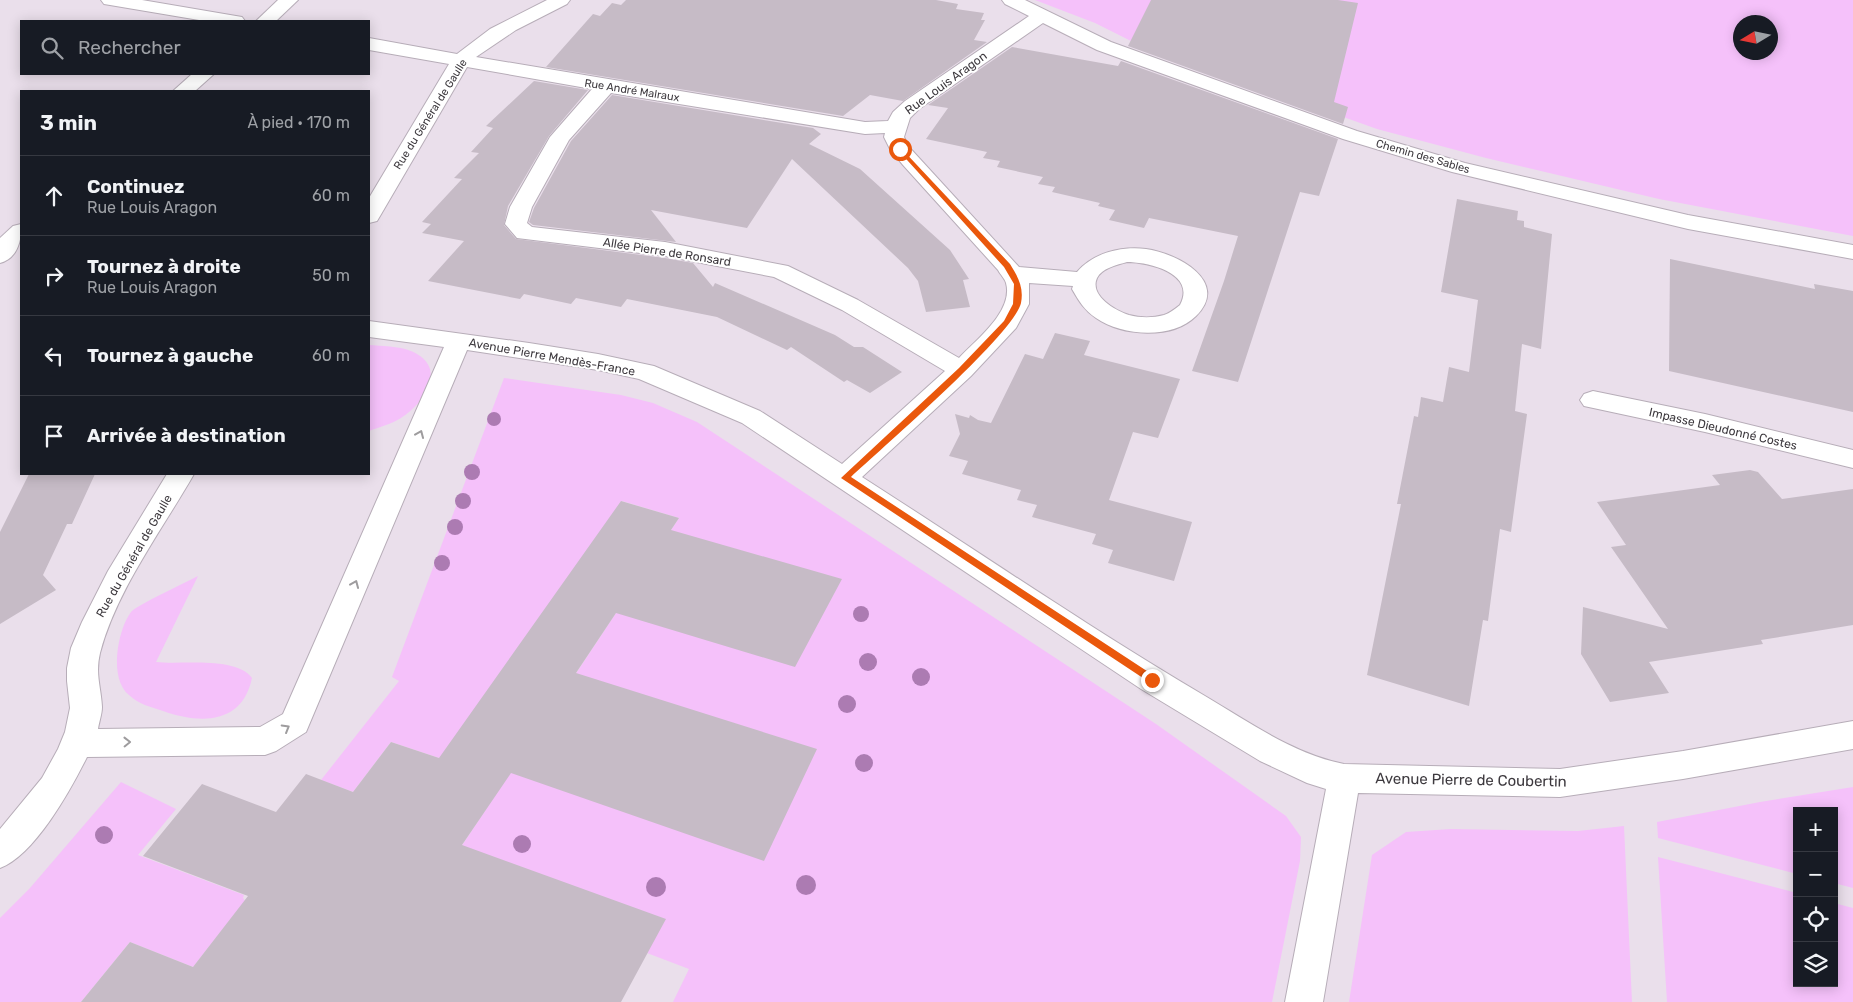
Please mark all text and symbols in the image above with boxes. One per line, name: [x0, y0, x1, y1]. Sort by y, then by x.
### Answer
north arrow: [1733, 15, 1778, 60]
search box: [20, 20, 370, 75]
icon: search: [38, 34, 66, 62]
text: Rechercher: [78, 36, 181, 59]
street label: Rue Louis Aragon: [902, 49, 990, 117]
street label: Rue du Général de Gaulle: [391, 57, 470, 172]
street label: Rue André Malraux: [583, 77, 680, 104]
text: 3 min: [40, 110, 97, 135]
text: À pied · 170 m: [247, 113, 350, 132]
street label: Chemin des Sables: [1374, 137, 1472, 176]
route start: [889, 138, 912, 161]
text: Continuez: [87, 175, 185, 198]
icon: ahead: [40, 182, 68, 210]
text: 60 m: [312, 186, 350, 205]
text: Rue Louis Aragon: [87, 198, 217, 217]
street label: Allée Pierre de Ronsard: [602, 235, 732, 269]
text: Tournez à droite: [87, 255, 241, 278]
icon: right: [40, 262, 68, 290]
text: 50 m: [312, 266, 350, 285]
text: Rue Louis Aragon: [87, 278, 217, 297]
street label: Avenue Pierre Mendès-France: [468, 335, 637, 379]
icon: left: [40, 342, 68, 370]
text: Tournez à gauche: [87, 344, 253, 367]
text: 60 m: [312, 346, 350, 365]
street label: Impasse Dieudonné Costes: [1648, 405, 1798, 453]
icon: arrive: [40, 422, 68, 450]
text: Arrivée à destination: [87, 424, 286, 447]
one-way arrow: [413, 430, 424, 439]
street label: Rue du Général de Gaulle: [93, 492, 175, 620]
one-way arrow: [349, 580, 360, 589]
route end: [1141, 669, 1164, 692]
one-way arrow: [281, 725, 290, 735]
one-way arrow: [123, 737, 131, 747]
street label: Avenue Pierre de Coubertin: [1375, 769, 1567, 791]
map controls: [1793, 807, 1838, 987]
button: +: [1793, 807, 1838, 852]
button: −: [1793, 852, 1838, 897]
button: locate: [1793, 897, 1838, 942]
button: layers: [1793, 942, 1838, 987]

